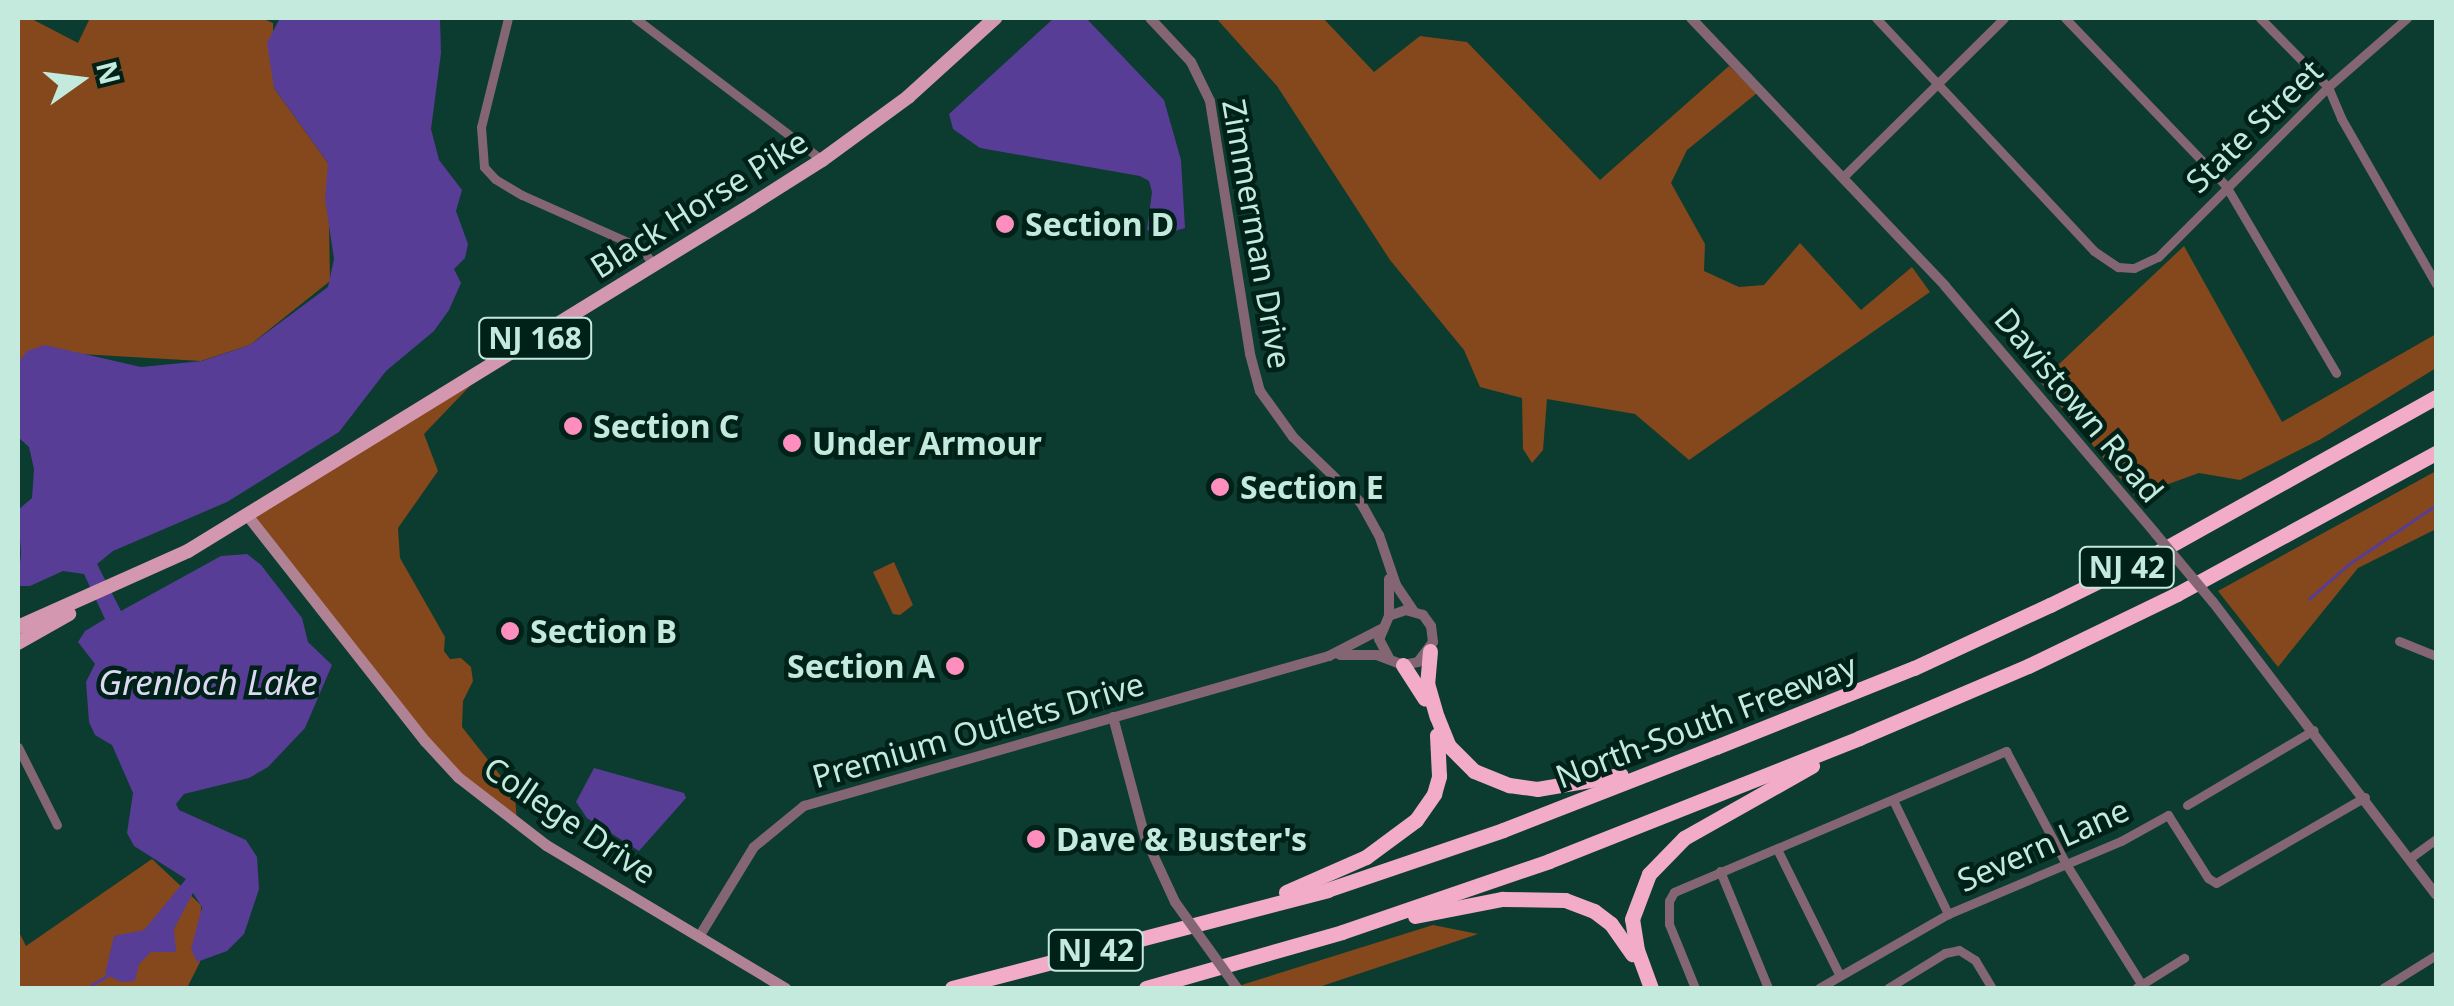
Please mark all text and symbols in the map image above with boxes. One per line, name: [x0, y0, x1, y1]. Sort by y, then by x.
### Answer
north arrow: [30, 30, 130, 130]
street label: State Street: [2178, 52, 2330, 200]
text: N: [88, 57, 130, 88]
street label: Zimmerman Drive: [1214, 96, 1300, 372]
street label: Black Horse Pike: [583, 122, 815, 286]
place label: Section D: [1025, 205, 1174, 243]
marker: Section D: [994, 213, 1016, 235]
street label: Davistown Road: [1987, 300, 2171, 510]
road number: NJ 168: [478, 313, 592, 363]
place label: Section C: [593, 407, 739, 445]
marker: Section C: [562, 415, 584, 437]
place label: Under Armour: [812, 424, 1042, 462]
marker: Under Armour: [781, 432, 803, 454]
place label: Section E: [1240, 468, 1384, 506]
marker: Section E: [1209, 476, 1231, 498]
road number: NJ 42: [2077, 542, 2177, 592]
place label: Section B: [530, 612, 677, 650]
marker: Section B: [499, 620, 521, 642]
street label: North-South Freeway: [1550, 646, 1862, 796]
place label: Section A: [787, 647, 935, 685]
marker: Section A: [944, 655, 966, 677]
water label: Grenloch Lake: [98, 661, 318, 703]
street label: Premium Outlets Drive: [808, 664, 1148, 796]
street label: College Drive: [477, 748, 663, 892]
street label: Severn Lane: [1952, 790, 2134, 900]
place label: Dave & Buster's: [1056, 820, 1307, 858]
marker: Dave & Buster's: [1025, 828, 1047, 850]
road number: NJ 42: [1046, 925, 1146, 975]

